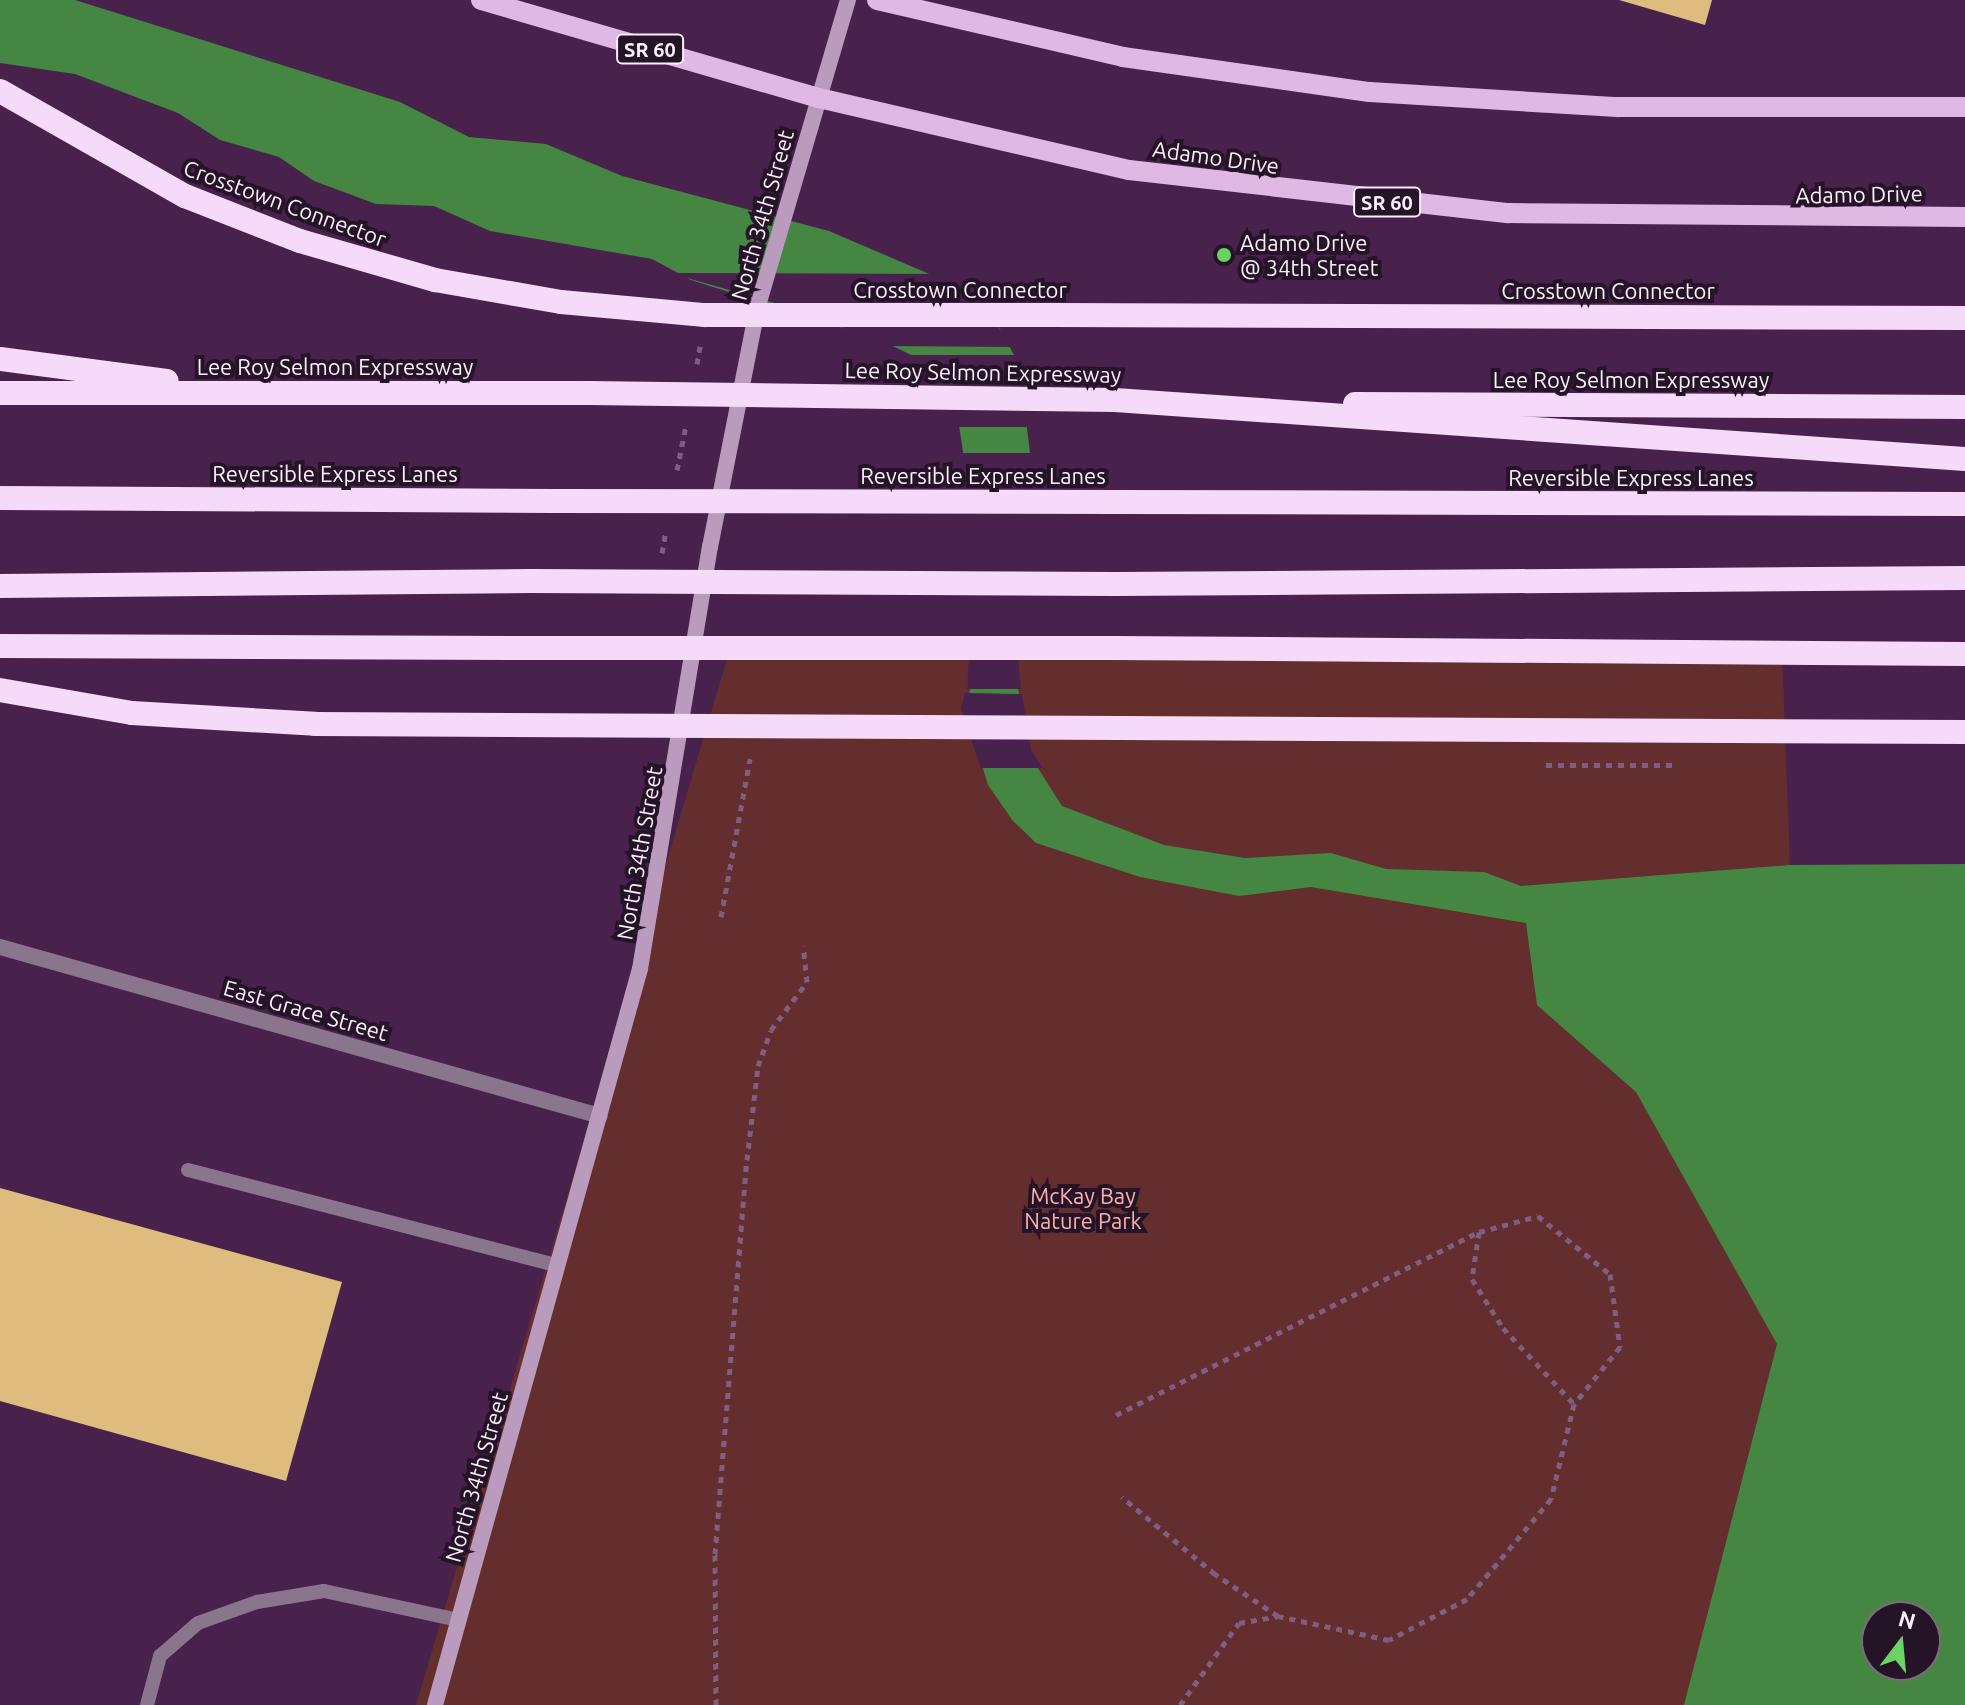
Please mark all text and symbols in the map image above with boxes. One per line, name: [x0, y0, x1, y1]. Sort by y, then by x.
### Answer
road number: SR 60: [616, 33, 684, 65]
street label: North 34th Street: [725, 127, 799, 303]
street label: Adamo Drive: [1151, 135, 1281, 179]
street label: Crosstown Connector: [180, 154, 390, 252]
street label: Adamo Drive: [1795, 180, 1923, 208]
road number: SR 60: [1353, 186, 1421, 218]
place label: Adamo Drive @ 34th Street: [1240, 229, 1378, 280]
marker: Adamo Drive @ 34th Street: [1215, 246, 1233, 264]
street label: Crosstown Connector: [853, 277, 1067, 303]
street label: Crosstown Connector: [1501, 278, 1715, 304]
street label: Lee Roy Selmon Expressway: [197, 354, 473, 380]
street label: Lee Roy Selmon Expressway: [844, 356, 1122, 388]
street label: Lee Roy Selmon Expressway: [1493, 367, 1769, 393]
street label: Reversible Express Lanes: [212, 461, 458, 487]
street label: Reversible Express Lanes: [860, 463, 1106, 489]
street label: Reversible Express Lanes: [1508, 465, 1754, 491]
street label: North 34th Street: [611, 764, 667, 942]
street label: East Grace Street: [221, 974, 391, 1046]
park label: McKay Bay Nature Park: [1024, 1182, 1142, 1234]
street label: North 34th Street: [439, 1389, 513, 1565]
north arrow: [1861, 1601, 1941, 1681]
text: N: [1896, 1605, 1919, 1634]

